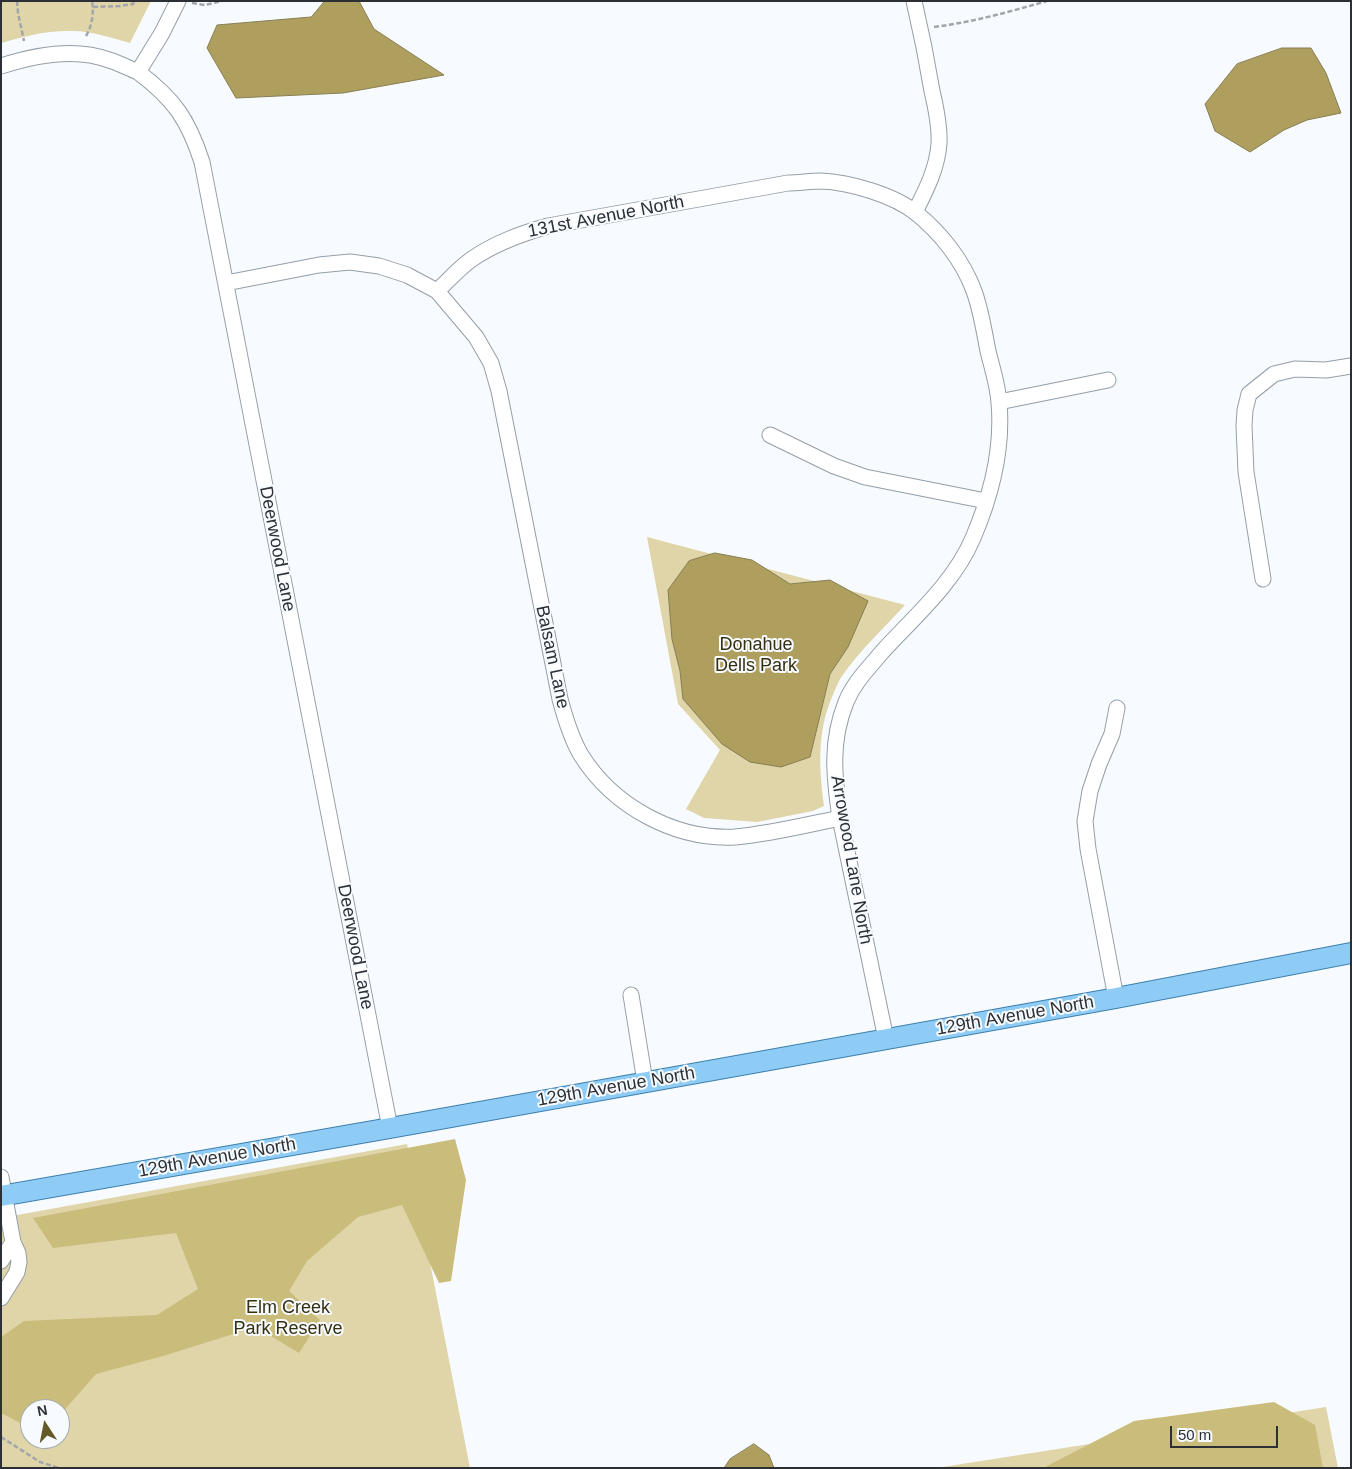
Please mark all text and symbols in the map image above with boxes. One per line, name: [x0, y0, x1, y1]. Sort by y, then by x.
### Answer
street label: 131st Avenue North: [526, 191, 686, 243]
street label: Deerwood Lane: [254, 485, 300, 613]
street label: Balsam Lane: [531, 603, 573, 711]
park label: Donahue Dells Park: [715, 634, 797, 676]
street label: Arrowood Lane North: [826, 774, 876, 946]
street label: Deerwood Lane: [332, 883, 378, 1011]
street label: 129th Avenue North: [934, 991, 1096, 1041]
street label: 129th Avenue North: [535, 1062, 697, 1112]
street label: 129th Avenue North: [136, 1133, 298, 1183]
park label: Elm Creek Park Reserve: [233, 1297, 343, 1340]
north arrow: [20, 1399, 70, 1449]
text: N: [36, 1401, 49, 1419]
scale bar: [1172, 1416, 1280, 1448]
text: 50 m: [1178, 1426, 1211, 1443]

